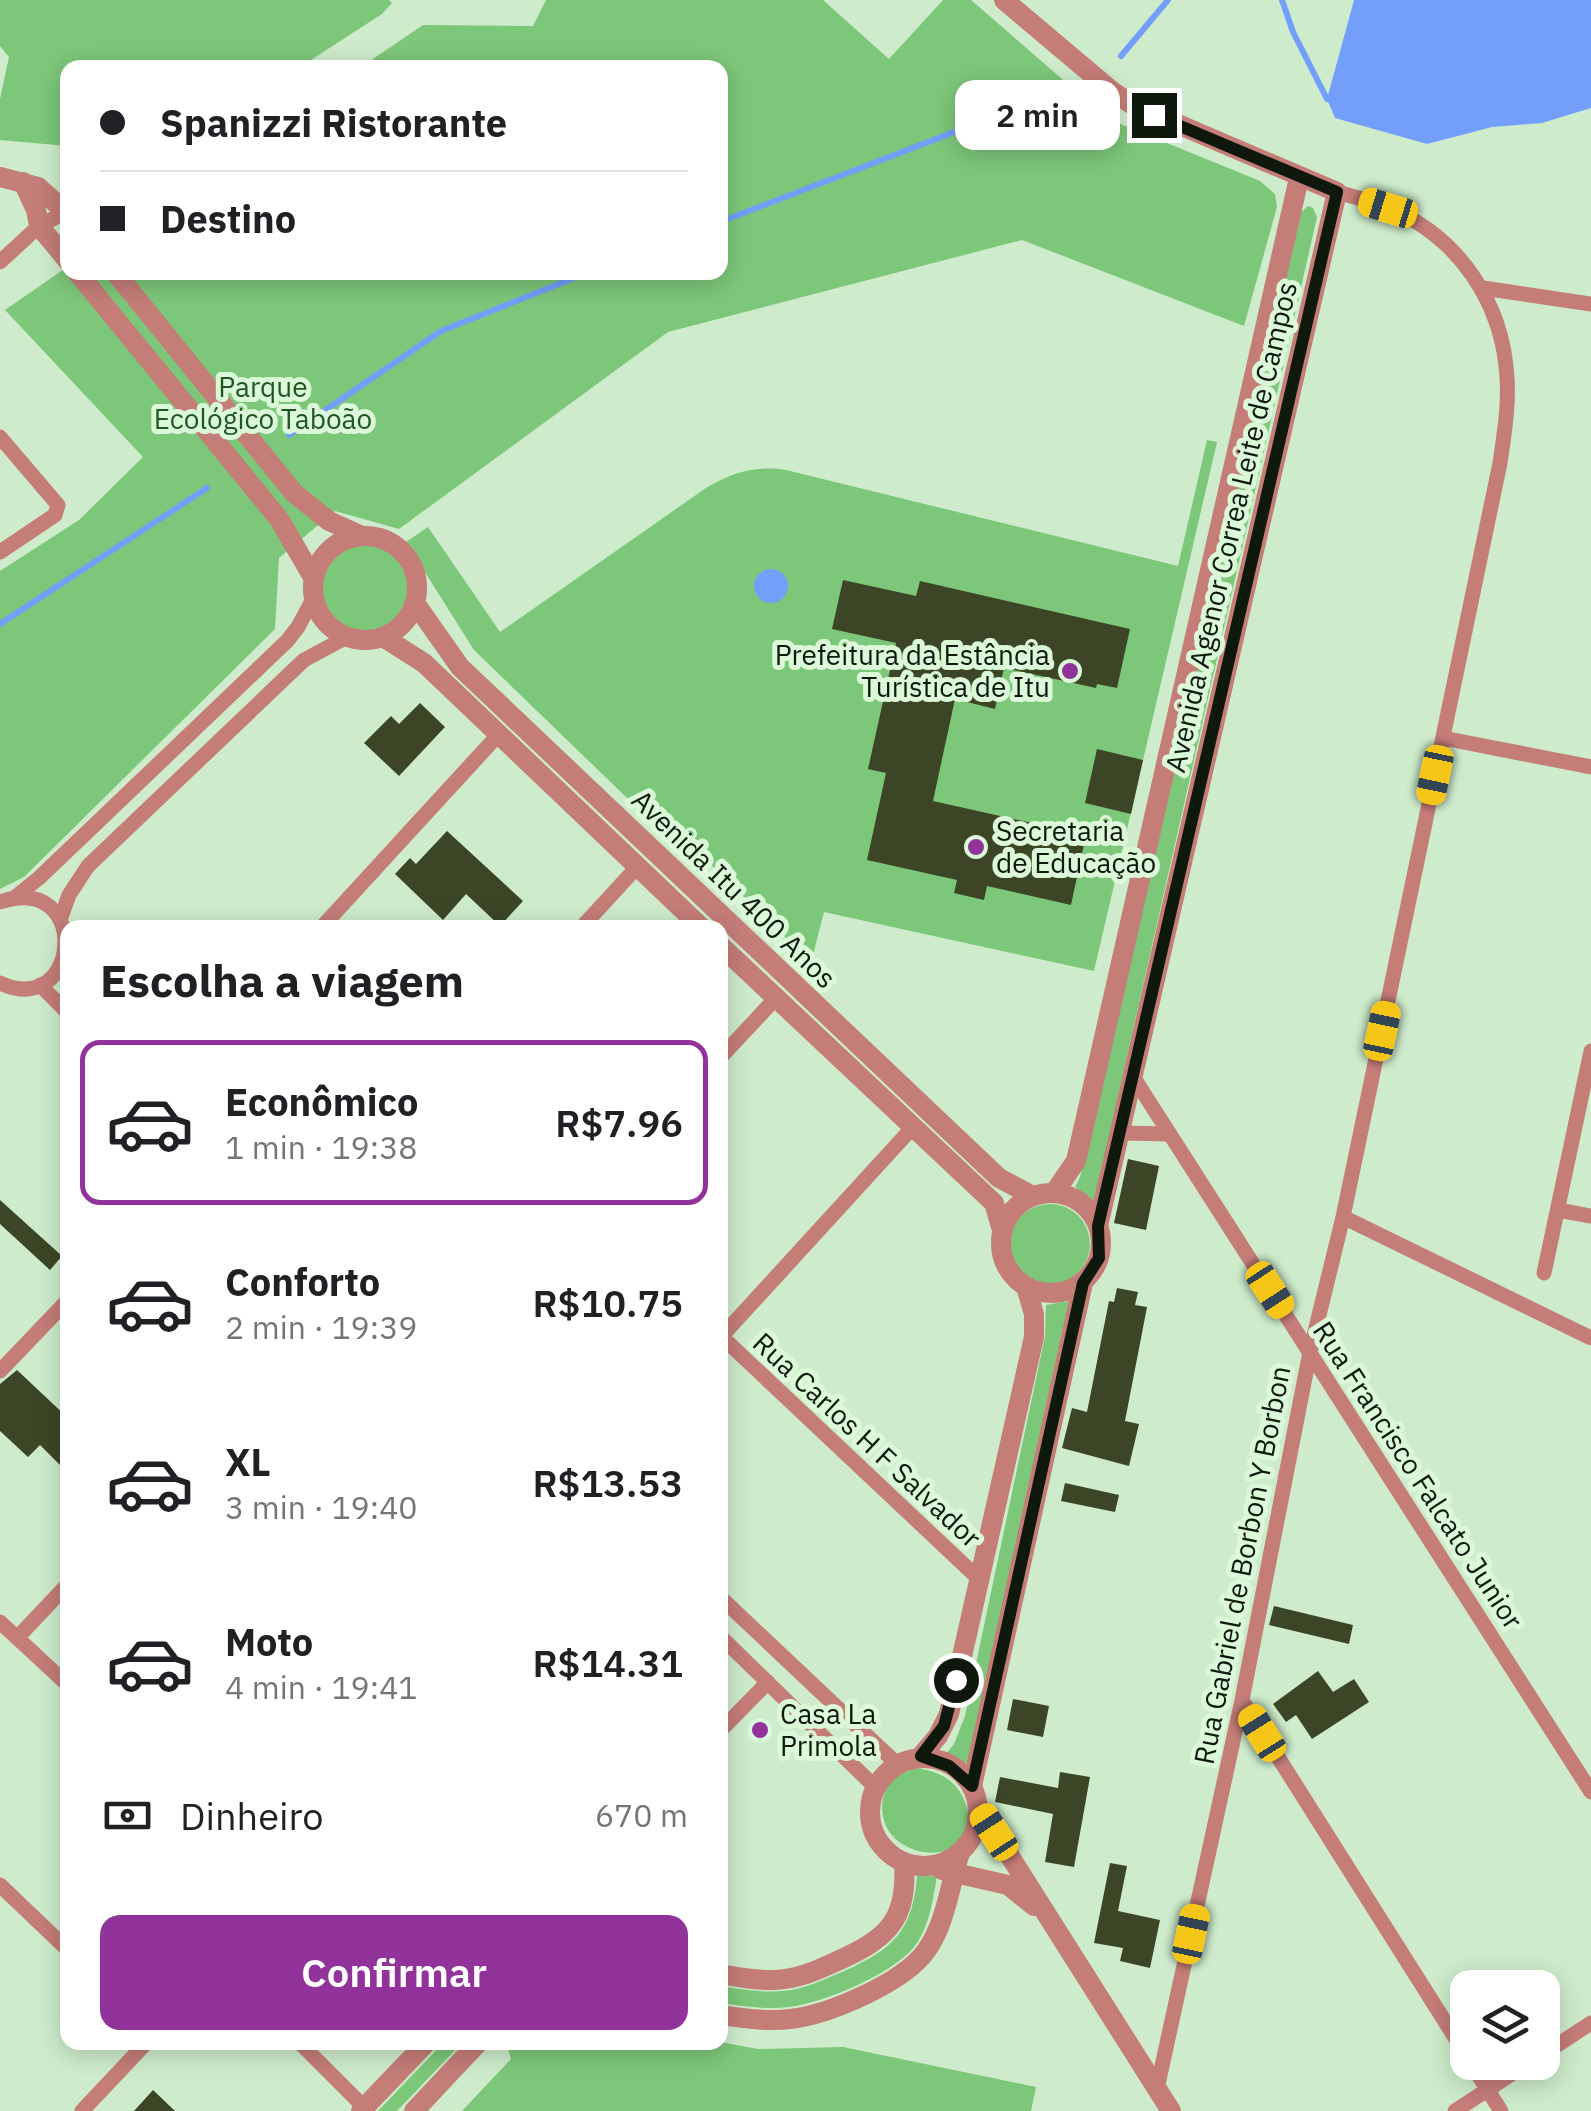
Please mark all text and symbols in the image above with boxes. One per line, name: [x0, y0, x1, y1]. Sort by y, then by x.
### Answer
callout: 2 min: [954, 80, 1119, 150]
route end: [1132, 93, 1177, 138]
text: 2 min: [996, 94, 1079, 136]
text: Spanizzi Ristorante: [160, 98, 507, 147]
car: [1355, 185, 1421, 231]
text: Destino: [160, 194, 296, 243]
street label: Avenida Agenor Correa Leite de Campos: [1156, 278, 1305, 776]
park label: Parque Ecológico Taboão: [154, 368, 372, 437]
place label: Prefeitura da Estância Turística de Itu: [775, 636, 1050, 705]
marker: Prefeitura da Estância Turística de Itu: [1059, 660, 1081, 682]
car: [1414, 743, 1456, 807]
street label: Avenida Itu 400 Anos: [624, 781, 845, 996]
place label: Secretaria de Educação: [996, 812, 1156, 881]
marker: Secretaria de Educação: [965, 836, 987, 858]
text: Escolha a viagem: [100, 951, 464, 1009]
car: [1361, 999, 1403, 1063]
text: Econômico: [225, 1077, 418, 1126]
icon: car: [105, 1078, 195, 1168]
text: R$7.96: [555, 1098, 683, 1147]
text: 1 min · 19:38: [225, 1126, 418, 1168]
text: Conforto: [225, 1257, 380, 1306]
car: [1241, 1257, 1299, 1323]
icon: car: [105, 1258, 195, 1348]
text: R$10.75: [532, 1278, 683, 1327]
text: 2 min · 19:39: [225, 1306, 418, 1348]
street label: Rua Francisco Falcato Junior: [1305, 1314, 1532, 1636]
street label: Rua Carlos H F Salvador: [745, 1324, 989, 1555]
street label: Rua Gabriel de Borbon Y Borbon: [1185, 1363, 1298, 1767]
text: XL: [225, 1437, 271, 1486]
icon: car: [105, 1438, 195, 1528]
text: R$13.53: [532, 1458, 683, 1507]
text: 3 min · 19:40: [225, 1486, 418, 1528]
text: Moto: [225, 1617, 313, 1666]
icon: car: [105, 1618, 195, 1708]
text: R$14.31: [532, 1638, 683, 1687]
route start: [934, 1658, 979, 1703]
text: 4 min · 19:41: [225, 1666, 418, 1708]
place label: Casa La Primola: [780, 1695, 877, 1764]
car: [1233, 1700, 1291, 1766]
marker: Casa La Primola: [749, 1719, 771, 1741]
icon: cash: [100, 1788, 155, 1843]
text: Dinheiro: [180, 1791, 324, 1840]
text: 670 m: [595, 1794, 688, 1836]
car: [965, 1799, 1023, 1865]
car: [1170, 1902, 1212, 1966]
button: Confirmar: [100, 1915, 688, 2030]
map controls: [1450, 1970, 1560, 2080]
button: layers: [1450, 1970, 1560, 2080]

